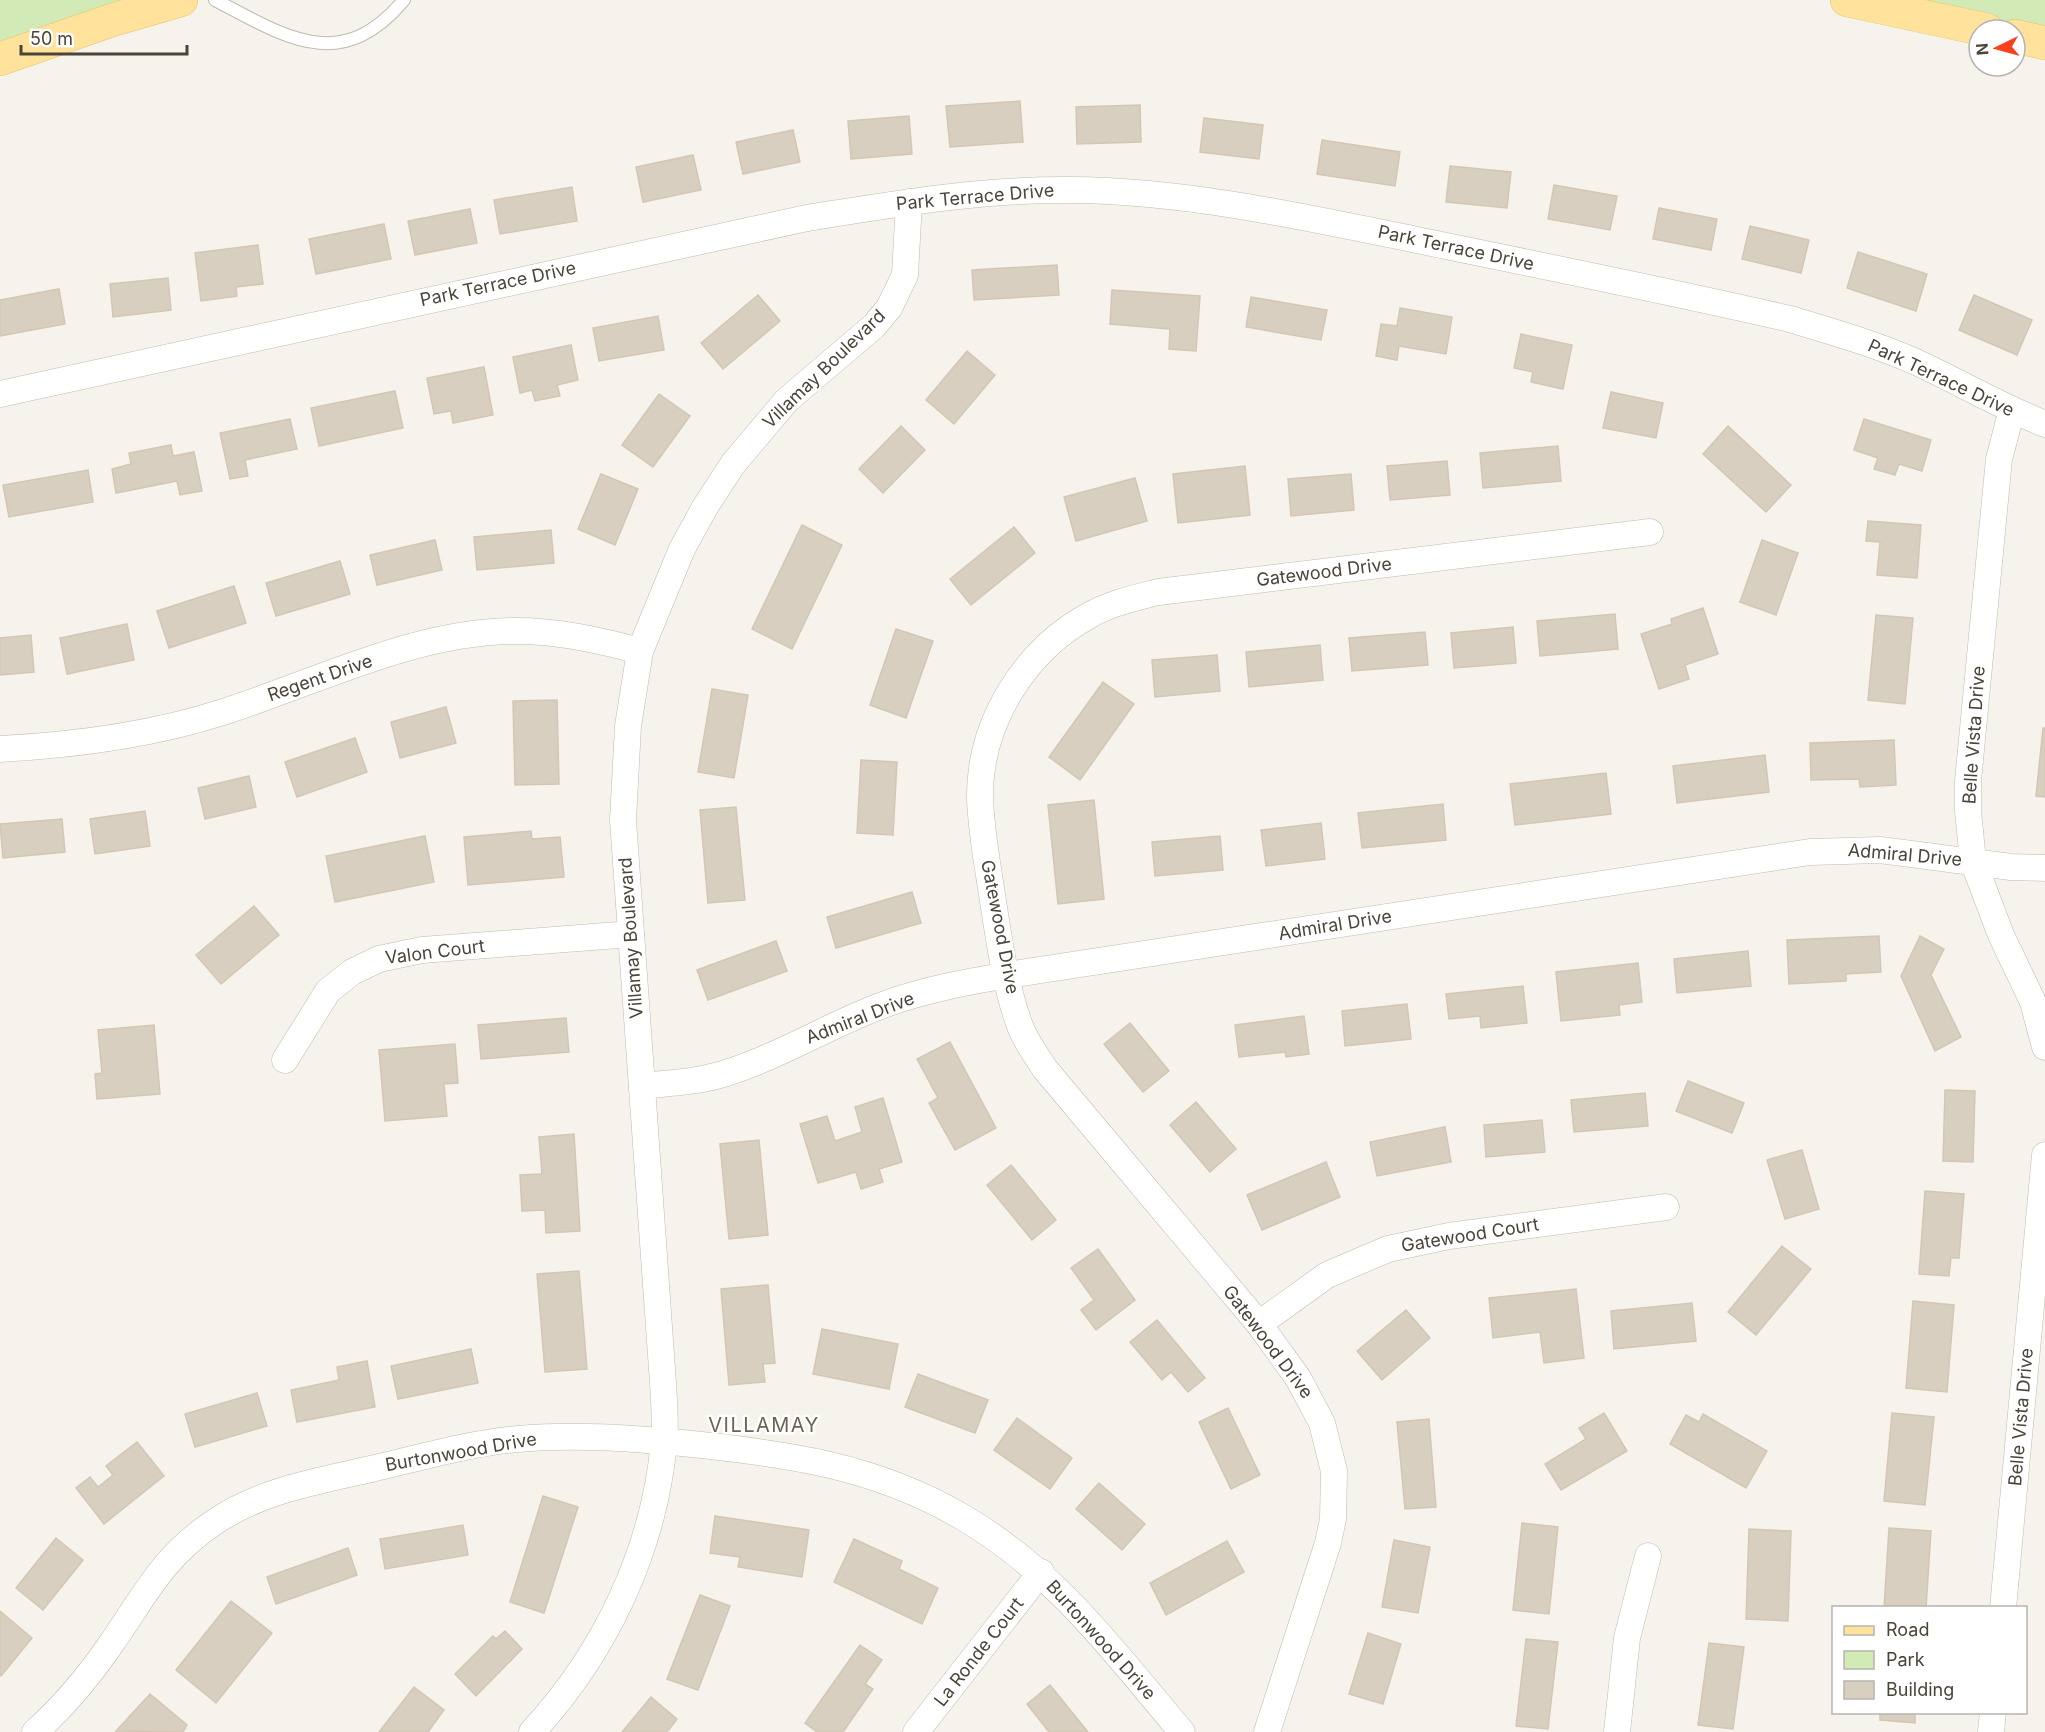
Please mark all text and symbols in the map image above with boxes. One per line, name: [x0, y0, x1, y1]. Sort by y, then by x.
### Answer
scale bar: [21, 18, 188, 56]
north arrow: [1967, 18, 2027, 78]
text: 50 m: [30, 28, 73, 49]
text: N: [1972, 42, 1993, 56]
street label: Park Terrace Drive: [895, 179, 1055, 214]
street label: Park Terrace Drive: [1376, 221, 1536, 274]
street label: Park Terrace Drive: [418, 257, 578, 310]
street label: Villamay Boulevard: [758, 305, 889, 432]
street label: Park Terrace Drive: [1865, 334, 2018, 421]
street label: Gatewood Drive: [1255, 553, 1393, 590]
street label: Regent Drive: [265, 650, 375, 705]
street label: Belle Vista Drive: [1958, 665, 1989, 805]
street label: Admiral Drive: [1847, 839, 1963, 870]
street label: Villamay Boulevard: [614, 857, 647, 1019]
street label: Gatewood Drive: [977, 858, 1024, 996]
street label: Admiral Drive: [1277, 905, 1393, 944]
street label: Valon Court: [384, 935, 486, 968]
street label: Admiral Drive: [803, 987, 917, 1048]
street label: Gatewood Court: [1400, 1213, 1540, 1256]
street label: Gatewood Drive: [1219, 1281, 1318, 1402]
street label: Belle Vista Drive: [2004, 1347, 2037, 1487]
district label: VILLAMAY: [708, 1413, 820, 1437]
street label: Burtonwood Drive: [384, 1428, 538, 1475]
street label: Burtonwood Drive: [1042, 1576, 1160, 1704]
street label: La Ronde Court: [930, 1593, 1028, 1710]
legend: [1832, 1606, 2027, 1714]
text: Road: [1886, 1619, 1929, 1640]
text: Park: [1886, 1649, 1925, 1670]
text: Building: [1886, 1679, 1954, 1700]

